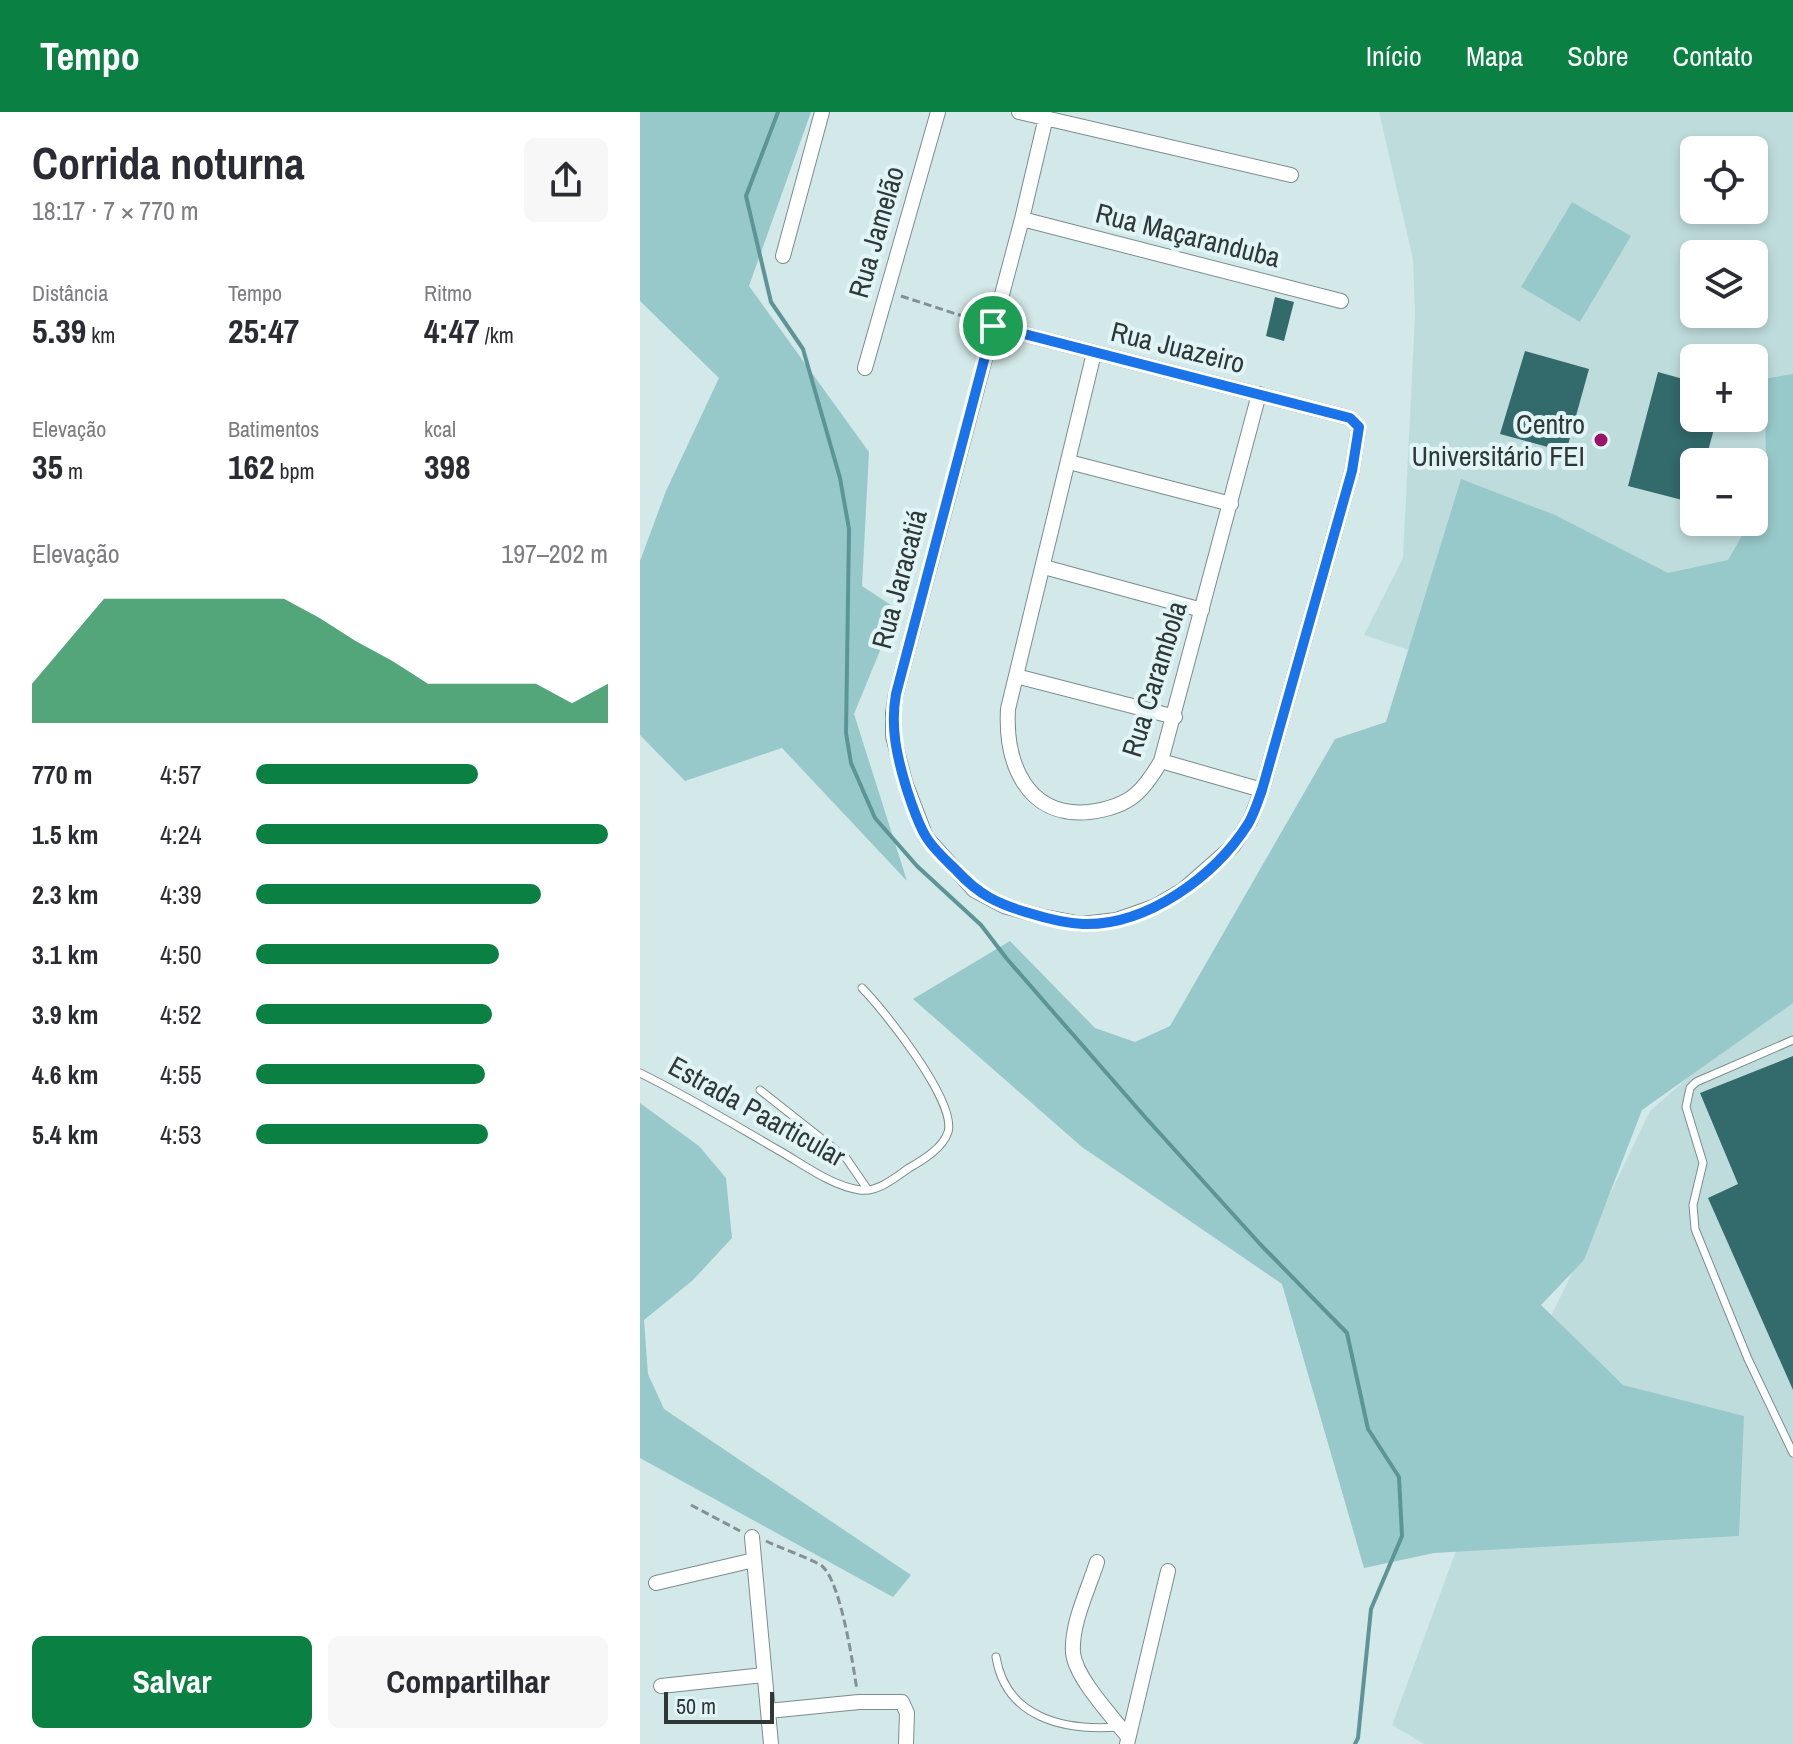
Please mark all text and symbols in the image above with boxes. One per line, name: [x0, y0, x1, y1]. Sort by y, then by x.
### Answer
text: Tempo: [40, 31, 140, 82]
text: Início: [1366, 37, 1422, 75]
text: Mapa: [1466, 37, 1523, 75]
text: Sobre: [1567, 37, 1629, 75]
text: Contato: [1673, 37, 1753, 75]
text: Corrida noturna: [32, 133, 305, 193]
map controls: [1680, 136, 1768, 536]
button: locate: [1680, 136, 1768, 224]
button: share: [524, 138, 608, 222]
street label: Rua Jamelão: [839, 162, 913, 302]
text: 18:17 · 7 × 770 m: [32, 193, 199, 228]
street label: Rua Maçaranduba: [1092, 194, 1284, 276]
button: layers: [1680, 240, 1768, 328]
text: Distância: [32, 278, 108, 308]
text: Tempo: [228, 278, 282, 308]
text: Ritmo: [424, 278, 472, 308]
pin: [959, 292, 1027, 360]
icon: arrive: [971, 304, 1015, 348]
text: 5.39: [32, 308, 86, 354]
text: 25:47: [228, 308, 299, 354]
text: 4:47: [424, 308, 480, 354]
street label: Rua Juazeiro: [1107, 312, 1249, 382]
text: km: [86, 320, 115, 350]
text: /km: [480, 320, 514, 350]
button: +: [1680, 344, 1768, 432]
place label: Centro Universitário FEI: [1411, 405, 1585, 475]
text: Elevação: [32, 414, 106, 444]
text: Batimentos: [228, 414, 319, 444]
text: kcal: [424, 414, 456, 444]
marker: Centro Universitário FEI: [1592, 431, 1610, 449]
text: 35: [32, 444, 63, 490]
text: 162: [228, 444, 275, 490]
text: 398: [424, 444, 471, 490]
button: −: [1680, 448, 1768, 536]
text: m: [63, 456, 83, 486]
text: bpm: [275, 456, 315, 486]
street label: Rua Jaracatiá: [862, 505, 936, 653]
text: Elevação: [32, 536, 120, 571]
text: 197–202 m: [501, 536, 608, 571]
street label: Rua Carambola: [1112, 596, 1196, 761]
text: 770 m: [32, 757, 92, 792]
text: 4:57: [160, 757, 202, 792]
text: 1.5 km: [32, 817, 98, 852]
text: 4:24: [160, 817, 202, 852]
text: 2.3 km: [32, 877, 98, 912]
text: 4:39: [160, 877, 202, 912]
text: 3.1 km: [32, 937, 98, 972]
text: 4:50: [160, 937, 202, 972]
text: 3.9 km: [32, 997, 98, 1032]
text: 4:52: [160, 997, 202, 1032]
street label: Estrada Paarticular: [662, 1047, 852, 1175]
text: 4.6 km: [32, 1057, 98, 1092]
text: 4:55: [160, 1057, 202, 1092]
text: 5.4 km: [32, 1117, 98, 1152]
text: 4:53: [160, 1117, 202, 1152]
button: Salvar: [32, 1636, 312, 1728]
button: Compartilhar: [328, 1636, 608, 1728]
scale bar: [664, 1688, 774, 1724]
text: 50 m: [676, 1691, 716, 1721]

